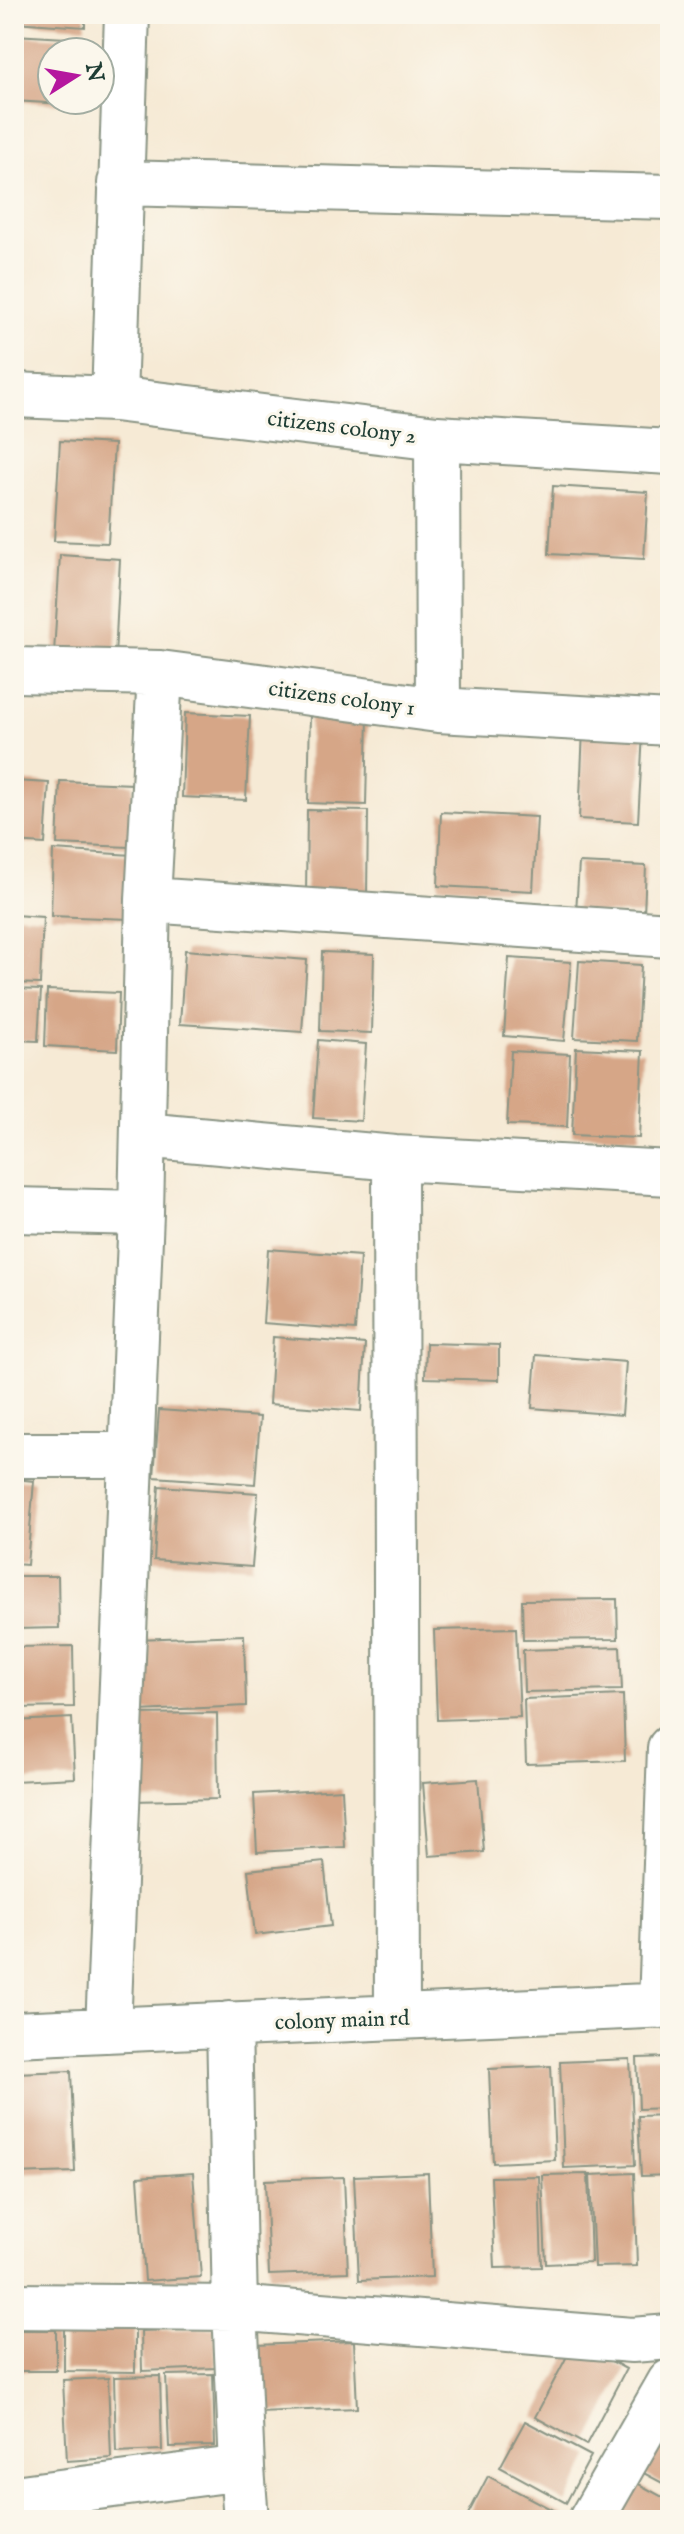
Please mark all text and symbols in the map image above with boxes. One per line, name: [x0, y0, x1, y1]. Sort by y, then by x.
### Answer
north arrow: [36, 36, 116, 116]
text: N: [78, 60, 109, 85]
street label: citizens colony 2: [266, 405, 418, 451]
street label: citizens colony 1: [267, 675, 417, 723]
street label: colony main rd: [274, 2005, 410, 2037]

